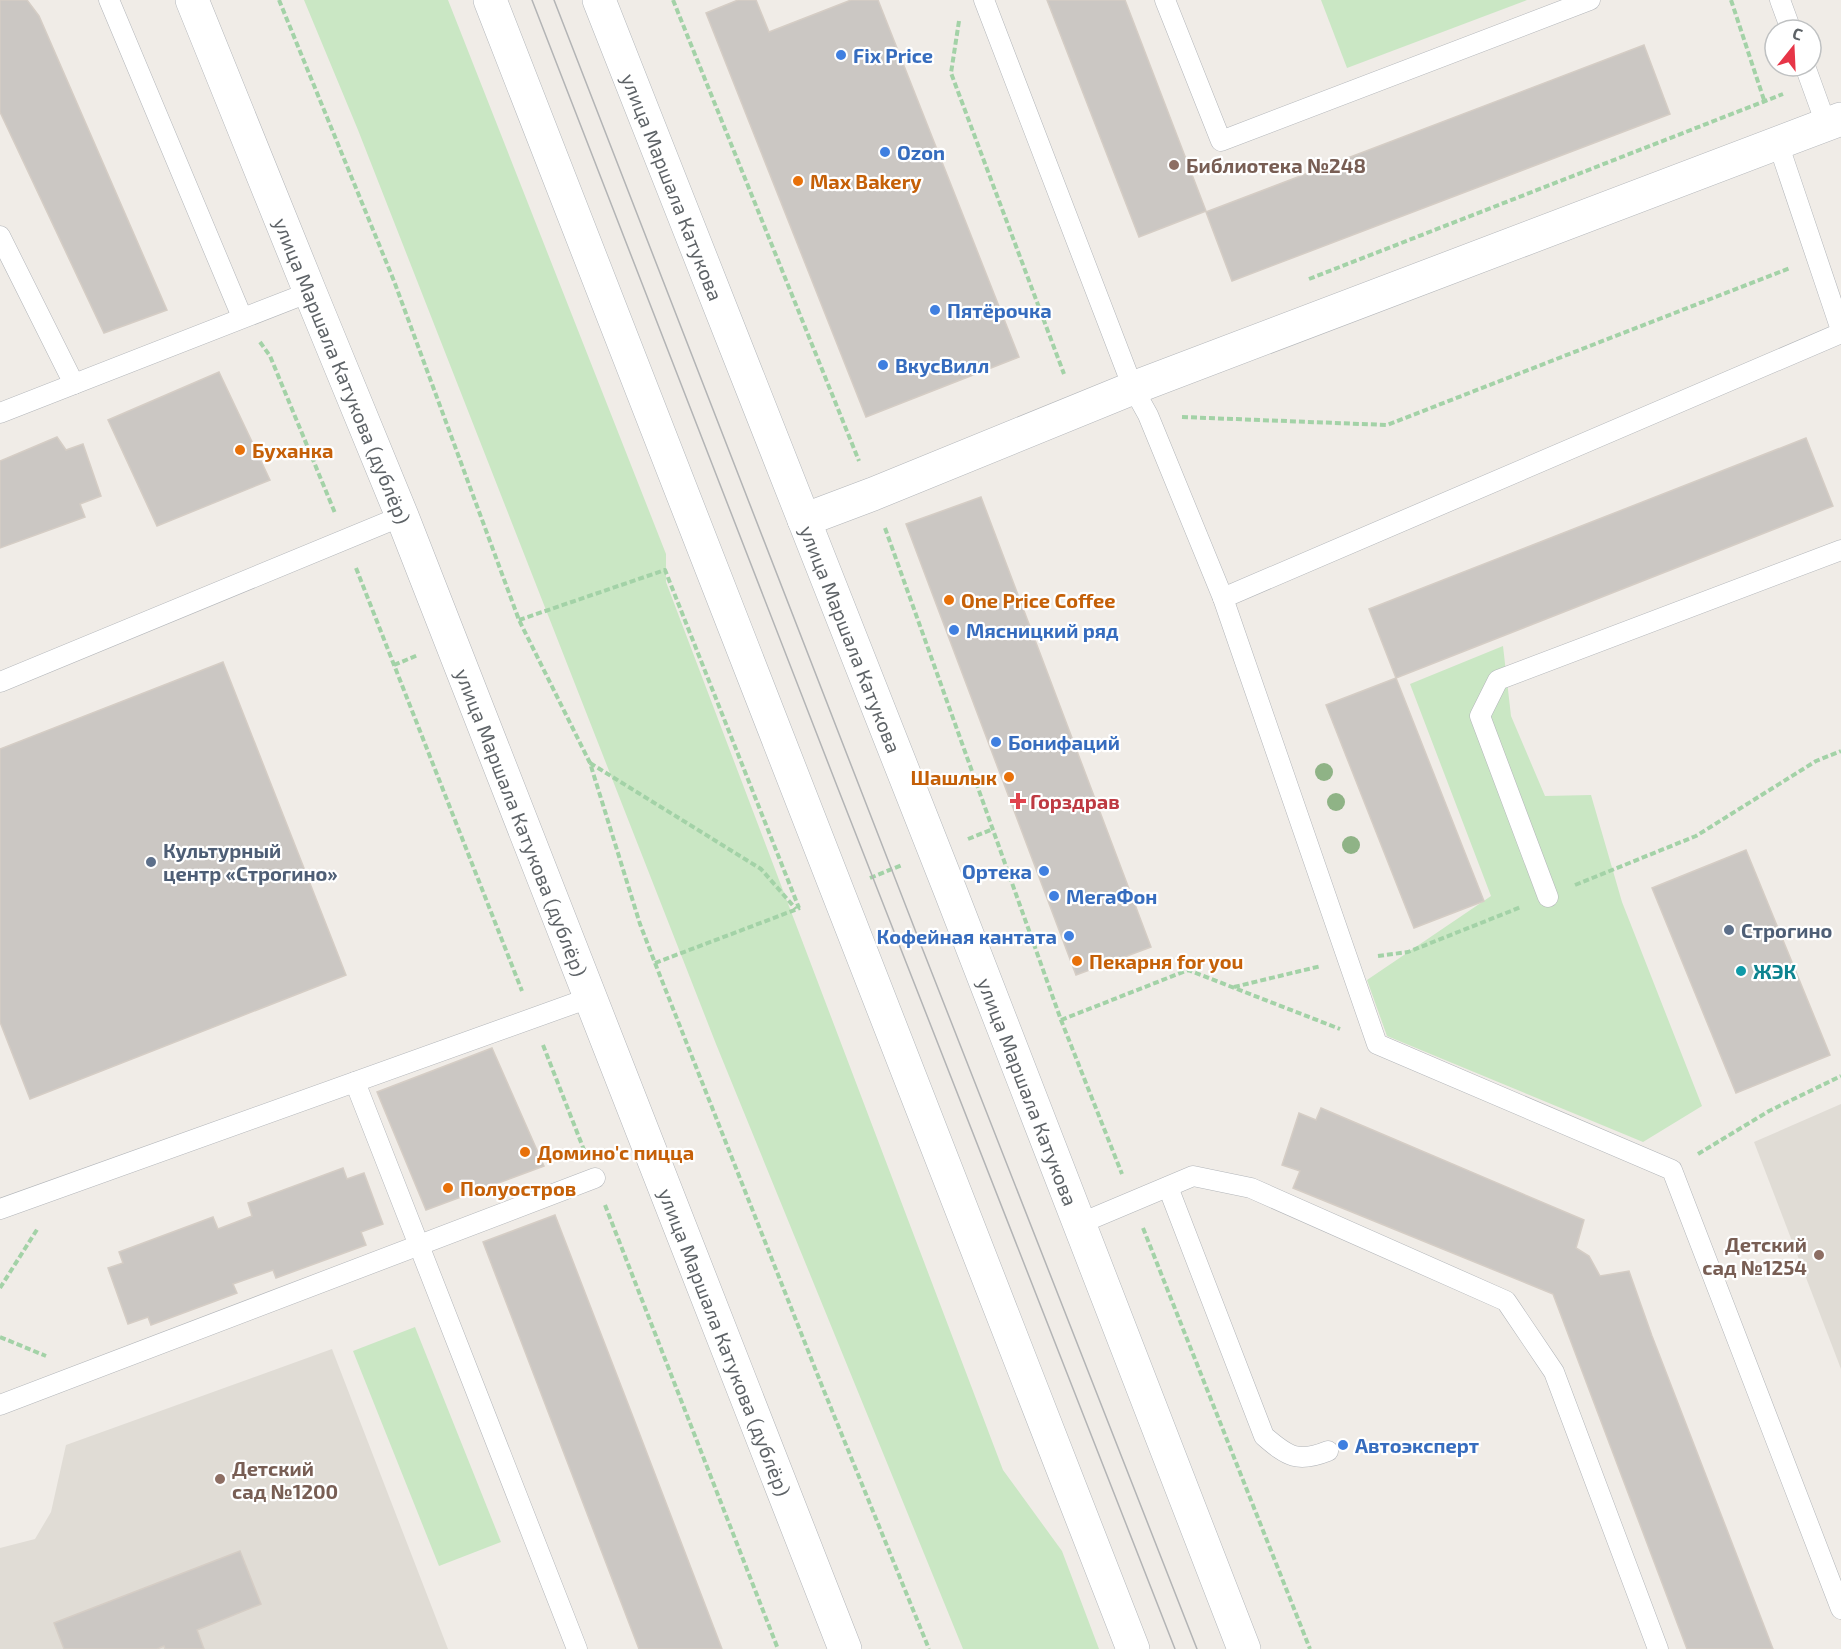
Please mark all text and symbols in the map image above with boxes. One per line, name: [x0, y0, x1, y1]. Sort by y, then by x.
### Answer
north arrow: [1763, 18, 1823, 78]
text: С: [1790, 23, 1805, 44]
place label: Fix Price: [853, 43, 933, 67]
marker: Fix Price: [834, 48, 848, 62]
street label: улица Маршала Катукова: [616, 70, 728, 304]
place label: Ozon: [897, 140, 945, 164]
marker: Ozon: [878, 145, 892, 159]
place label: Библиотека №248: [1186, 153, 1366, 177]
marker: Библиотека №248: [1167, 158, 1181, 172]
place label: Max Bakery: [810, 169, 922, 194]
marker: Max Bakery: [791, 174, 805, 188]
street label: улица Маршала Катукова (дублёр): [268, 214, 416, 527]
place label: Пятёрочка: [947, 298, 1052, 322]
marker: Пятёрочка: [928, 303, 942, 317]
place label: ВкусВилл: [895, 353, 989, 377]
marker: ВкусВилл: [876, 358, 890, 372]
place label: Буханка: [252, 438, 333, 462]
marker: Буханка: [233, 443, 247, 457]
street label: улица Маршала Катукова: [795, 522, 907, 756]
place label: One Price Coffee: [961, 588, 1116, 612]
marker: One Price Coffee: [942, 593, 956, 607]
place label: Мясницкий ряд: [966, 618, 1119, 642]
marker: Мясницкий ряд: [947, 623, 961, 637]
street label: улица Маршала Катукова (дублёр): [450, 665, 593, 980]
place label: Бонифаций: [1008, 730, 1120, 754]
marker: Бонифаций: [989, 735, 1003, 749]
place label: Шашлык: [911, 765, 997, 789]
marker: Шашлык: [1002, 770, 1016, 784]
place label: Горздрав: [1030, 789, 1120, 813]
marker: Горздрав: [1011, 794, 1025, 808]
place label: Культурный центр «Строгино»: [163, 838, 338, 885]
marker: Культурный центр «Строгино»: [144, 855, 158, 869]
place label: Ортека: [962, 859, 1032, 883]
marker: Ортека: [1037, 864, 1051, 878]
place label: МегаФон: [1066, 884, 1157, 908]
marker: МегаФон: [1047, 889, 1061, 903]
place label: Строгино: [1741, 918, 1832, 942]
marker: Строгино: [1722, 923, 1736, 937]
place label: Кофейная кантата: [876, 924, 1057, 948]
marker: Кофейная кантата: [1062, 929, 1076, 943]
place label: Пекарня for you: [1089, 949, 1243, 974]
marker: Пекарня for you: [1070, 954, 1084, 968]
place label: ЖЭК: [1753, 959, 1797, 983]
marker: ЖЭК: [1734, 964, 1748, 978]
street label: улица Маршала Катукова: [972, 974, 1083, 1209]
place label: Домино'с пицца: [537, 1140, 694, 1164]
marker: Домино'с пицца: [518, 1145, 532, 1159]
place label: Полуостров: [460, 1176, 576, 1200]
marker: Полуостров: [441, 1181, 455, 1195]
street label: улица Маршала Катукова (дублёр): [653, 1185, 796, 1499]
place label: Детский сад №1254: [1702, 1232, 1807, 1279]
marker: Детский сад №1254: [1812, 1248, 1826, 1262]
place label: Автоэксперт: [1355, 1433, 1479, 1457]
marker: Автоэксперт: [1336, 1438, 1350, 1452]
place label: Детский сад №1200: [232, 1456, 338, 1503]
marker: Детский сад №1200: [213, 1472, 227, 1486]

